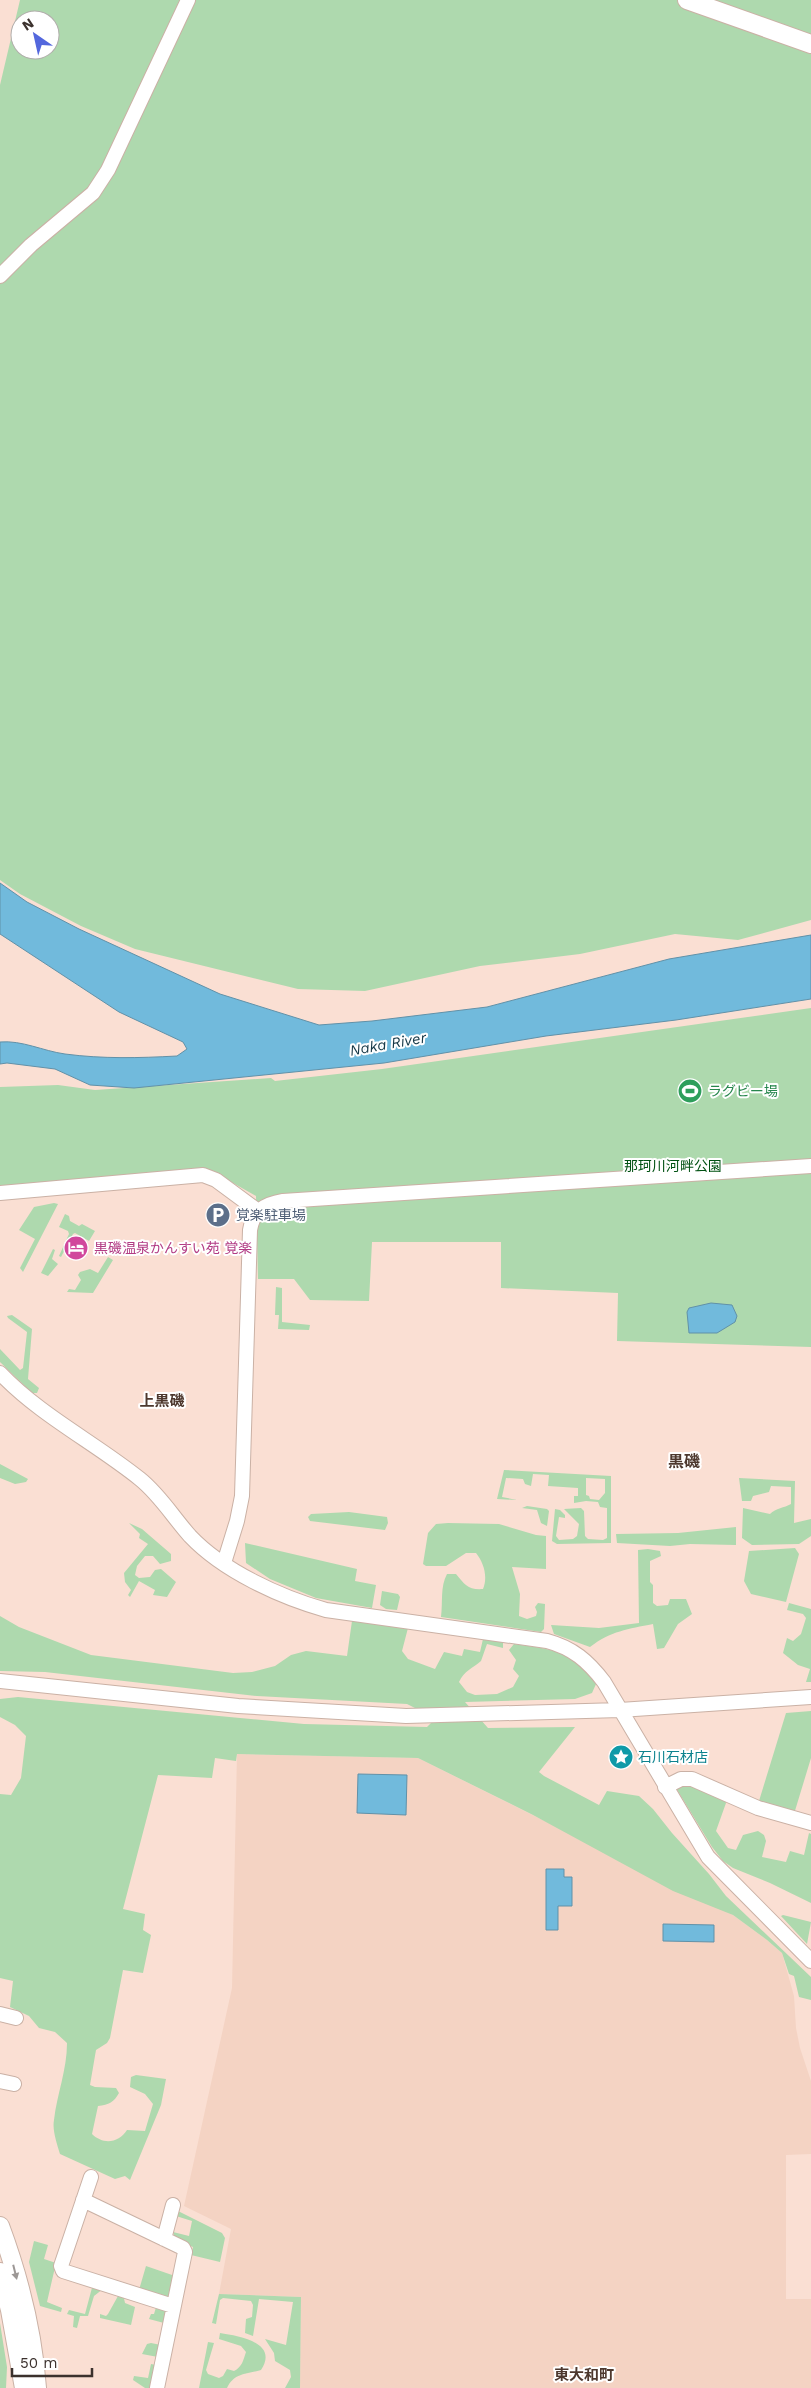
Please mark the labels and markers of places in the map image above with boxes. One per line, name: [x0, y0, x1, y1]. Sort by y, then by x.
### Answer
sports icon: ラグビー場: [677, 1078, 703, 1104]
place label: ラグビー場: [708, 1083, 778, 1099]
parking icon: 覚楽駐車場: [205, 1202, 231, 1228]
place label: 覚楽駐車場: [236, 1207, 306, 1223]
hotel icon: 黒磯温泉かんすい苑 覚楽: [63, 1235, 89, 1261]
place label: 黒磯温泉かんすい苑 覚楽: [94, 1240, 253, 1256]
place icon: 石川石材店: [608, 1744, 634, 1770]
place label: 石川石材店: [638, 1749, 708, 1765]

